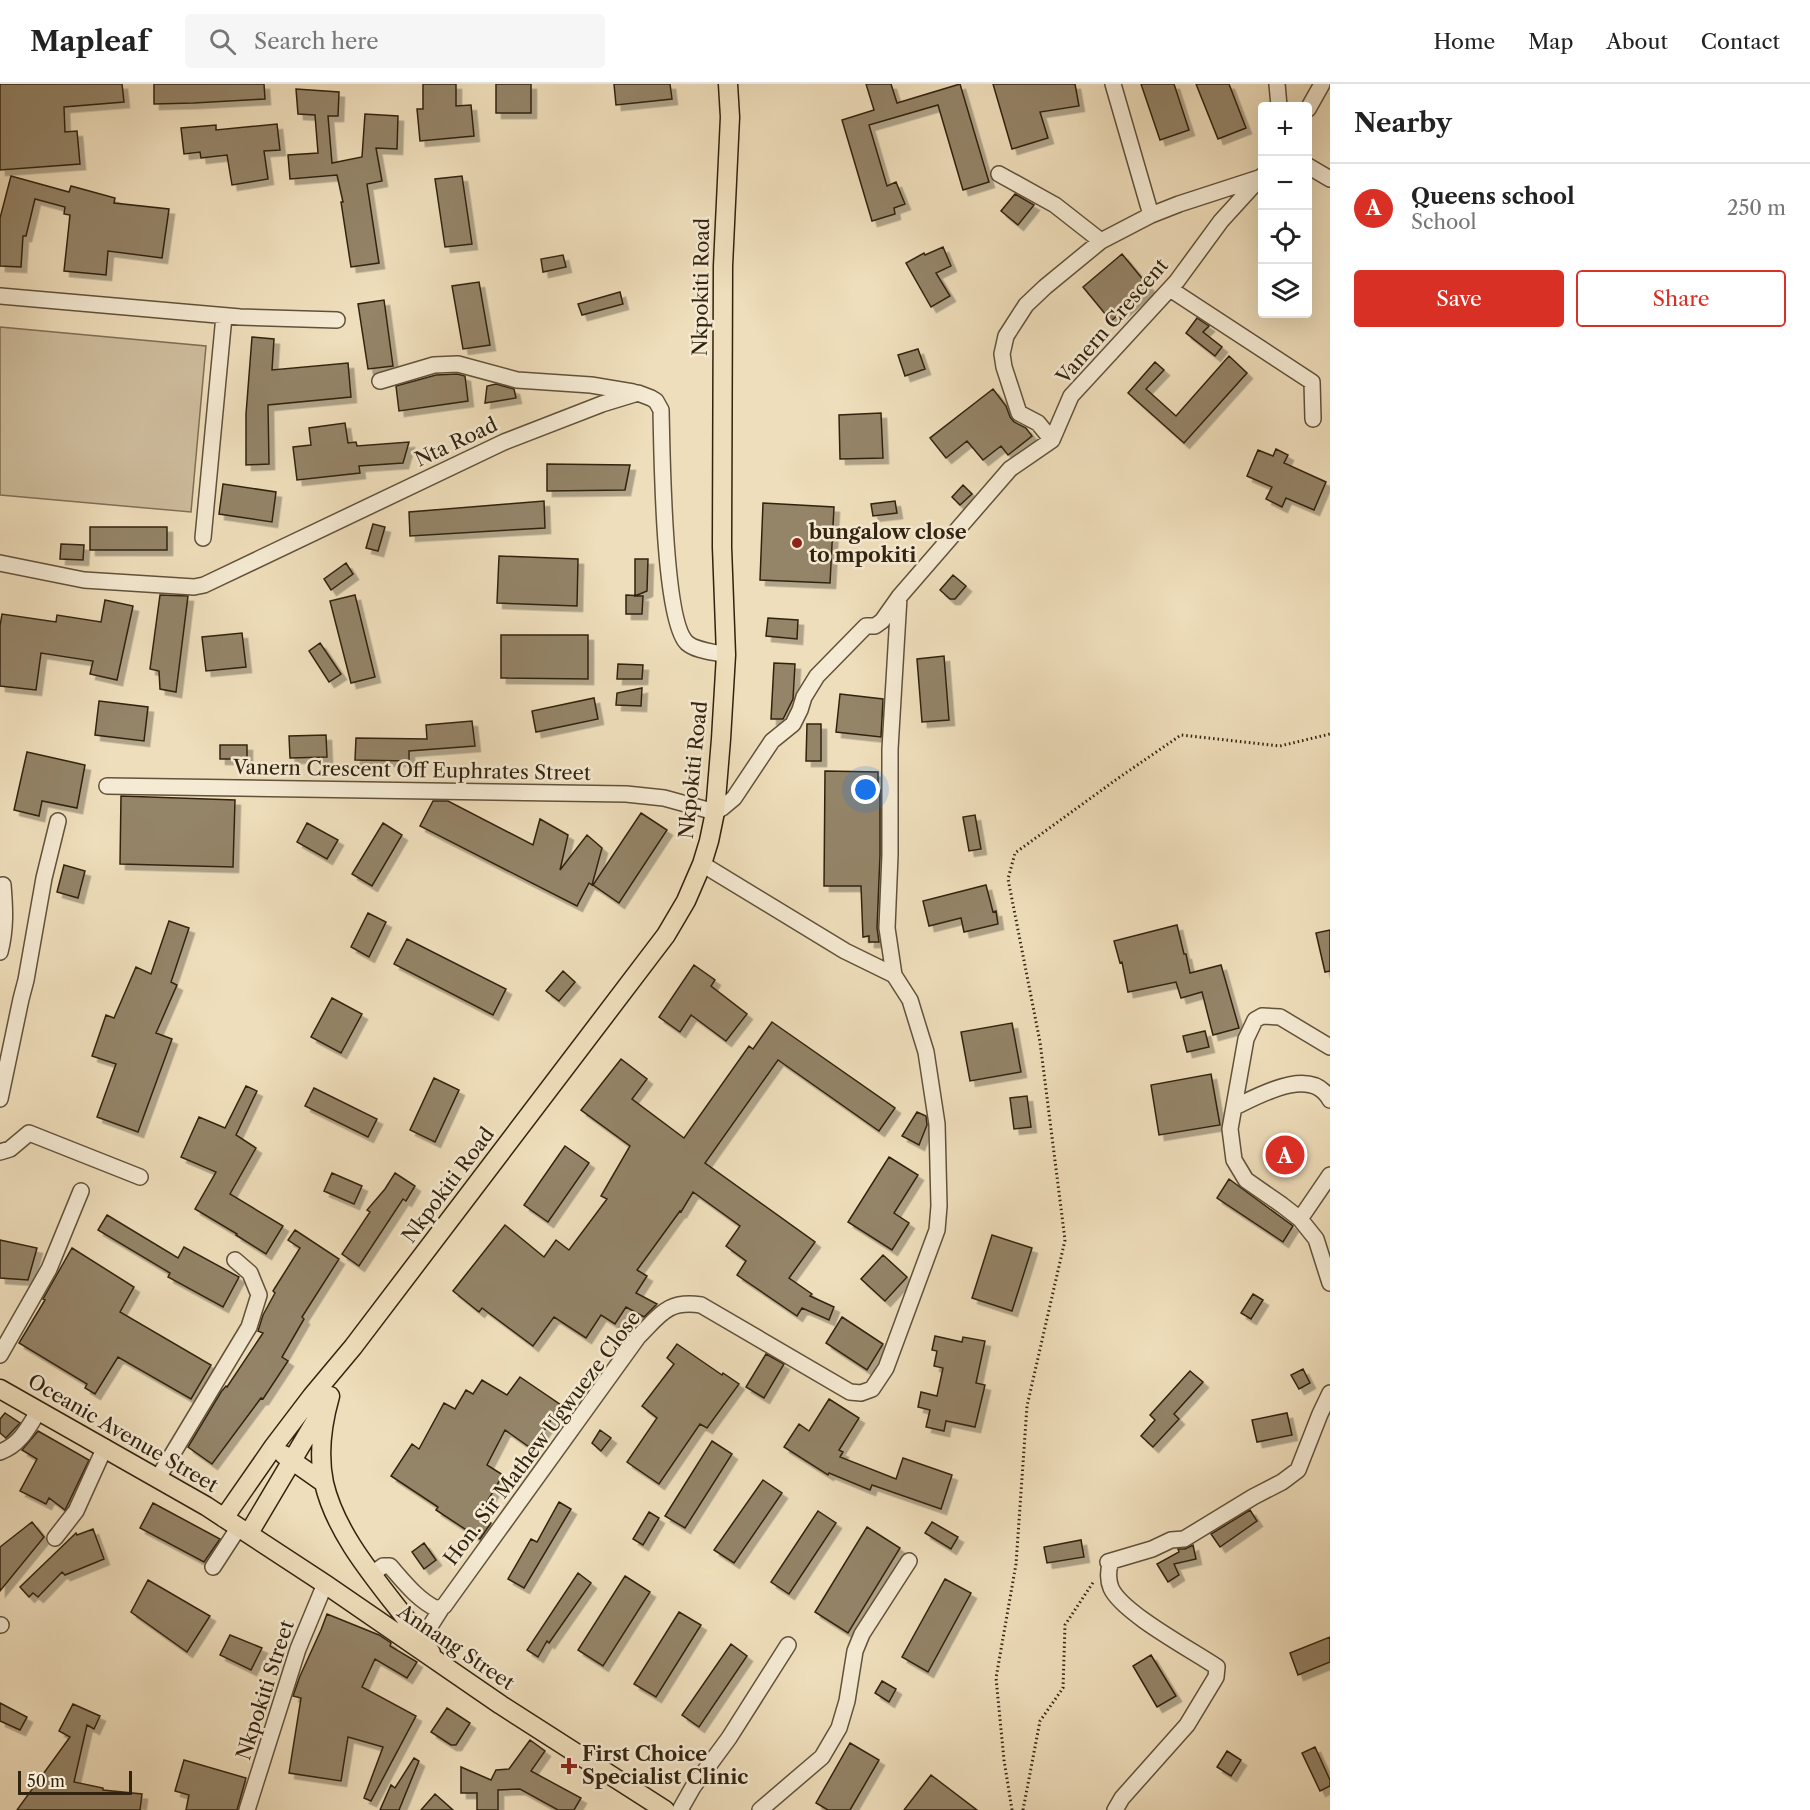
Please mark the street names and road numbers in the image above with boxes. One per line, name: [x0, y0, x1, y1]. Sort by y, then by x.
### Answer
street label: Nkpokiti Road: [688, 218, 714, 356]
street label: Vanern Crescent: [1050, 254, 1173, 389]
street label: Nta Road: [411, 412, 501, 472]
street label: Nkpokiti Road: [674, 700, 712, 840]
street label: Vanern Crescent Off Euphrates Street: [232, 755, 591, 785]
street label: Nkpokiti Road: [397, 1123, 499, 1247]
street label: Hon. Sir Mathew Ugwueze Close: [439, 1306, 645, 1570]
street label: Oceanic Avenue Street: [24, 1369, 222, 1497]
street label: Annang Street: [392, 1599, 519, 1695]
street label: Nkpokiti Street: [231, 1617, 299, 1763]

